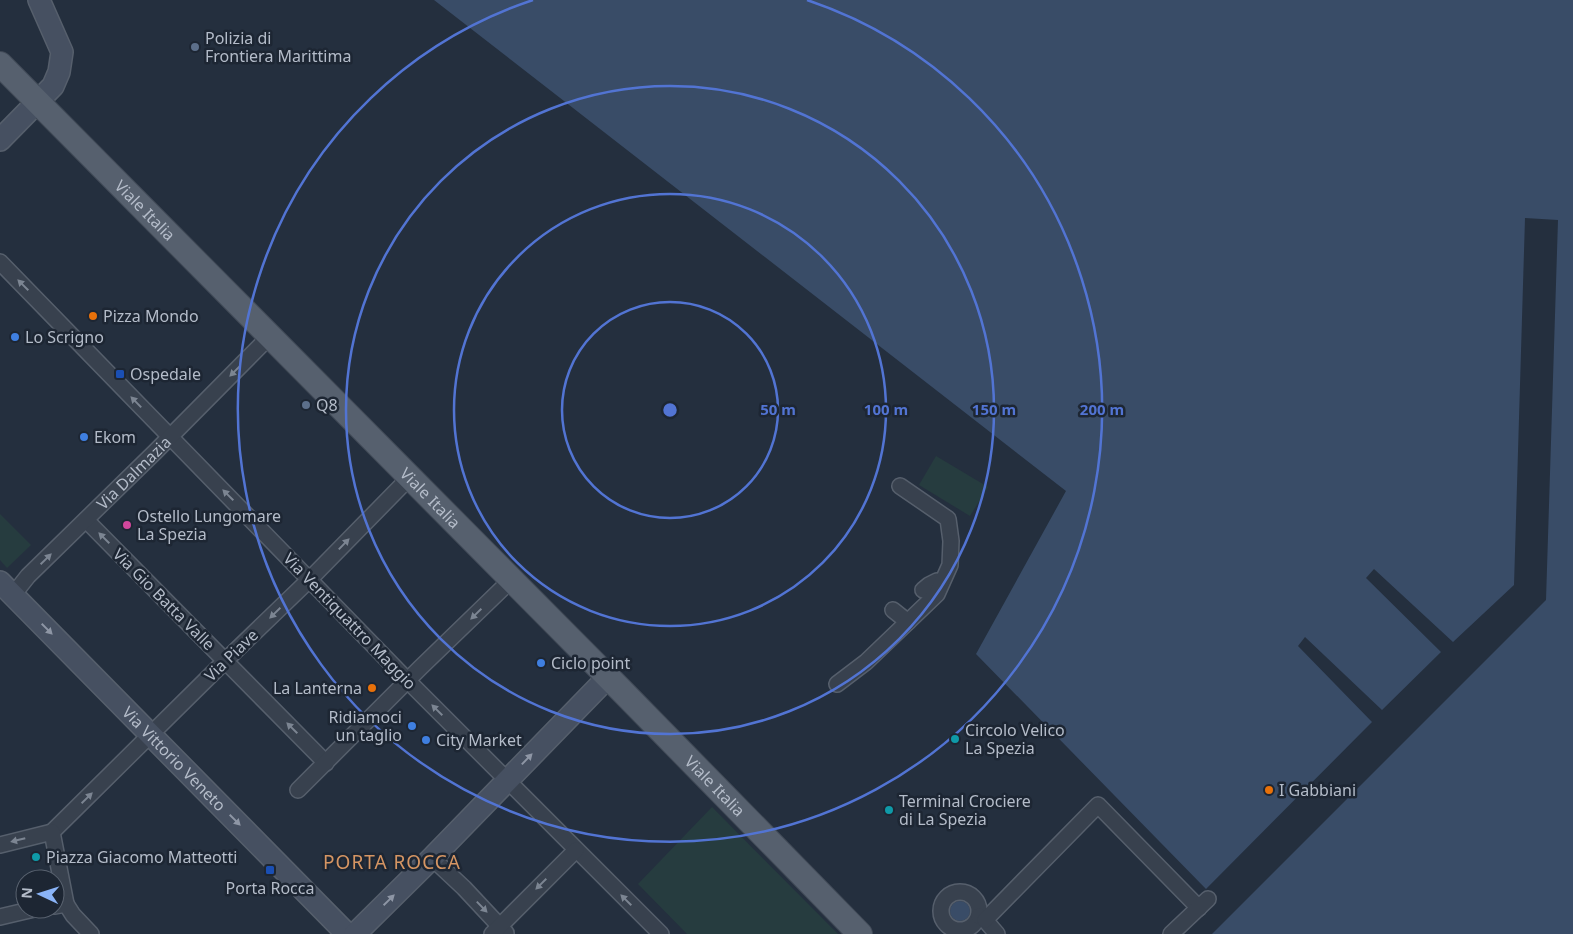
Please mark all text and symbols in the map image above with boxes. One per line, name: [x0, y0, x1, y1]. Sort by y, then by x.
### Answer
place label: Polizia di Frontiera Marittima: [205, 27, 351, 67]
marker: Polizia di Frontiera Marittima: [189, 41, 201, 53]
street label: Viale Italia: [110, 175, 180, 246]
one-way arrow: [17, 280, 29, 292]
place label: Pizza Mondo: [103, 305, 199, 327]
marker: Pizza Mondo: [87, 310, 99, 322]
place label: Lo Scrigno: [25, 326, 104, 348]
marker: Lo Scrigno: [9, 331, 21, 343]
place label: Ospedale: [130, 363, 201, 385]
one-way arrow: [229, 365, 241, 377]
marker: Ospedale: [114, 368, 126, 380]
place label: Q8: [316, 394, 338, 416]
one-way arrow: [130, 396, 142, 408]
marker: Q8: [300, 399, 312, 411]
text: 50 m: [760, 399, 796, 419]
text: 100 m: [864, 399, 908, 419]
text: 150 m: [972, 399, 1016, 419]
text: 200 m: [1080, 399, 1124, 419]
centre of rings: [661, 401, 679, 419]
place label: Ekom: [94, 426, 136, 448]
marker: Ekom: [78, 431, 90, 443]
street label: Via Dalmazia: [92, 431, 176, 514]
street label: Viale Italia: [395, 462, 465, 533]
one-way arrow: [222, 490, 234, 502]
place label: Ostello Lungomare La Spezia: [137, 505, 281, 545]
marker: Ostello Lungomare La Spezia: [121, 519, 133, 531]
one-way arrow: [98, 532, 110, 544]
one-way arrow: [338, 538, 350, 550]
street label: Via Gio Batta Valle: [108, 543, 220, 655]
street label: Via Ventiquattro Maggio: [279, 548, 421, 694]
one-way arrow: [39, 553, 51, 565]
one-way arrow: [269, 607, 281, 619]
one-way arrow: [471, 608, 483, 620]
one-way arrow: [41, 623, 53, 635]
street label: Via Piave: [199, 624, 263, 686]
place label: Ciclo point: [551, 652, 630, 674]
marker: Ciclo point: [535, 657, 547, 669]
place label: La Lanterna: [273, 677, 362, 699]
marker: La Lanterna: [366, 682, 378, 694]
street label: Via Vittorio Veneto: [117, 701, 231, 816]
one-way arrow: [431, 704, 443, 716]
place label: Ridiamoci un taglio: [329, 706, 402, 746]
place label: Circolo Velico La Spezia: [965, 719, 1065, 759]
marker: Ridiamoci un taglio: [406, 720, 418, 732]
one-way arrow: [286, 722, 298, 734]
place label: City Market: [436, 729, 522, 751]
marker: Circolo Velico La Spezia: [949, 733, 961, 745]
marker: City Market: [420, 734, 432, 746]
street label: Viale Italia: [680, 750, 750, 821]
one-way arrow: [521, 753, 533, 765]
place label: I Gabbiani: [1279, 779, 1356, 801]
marker: I Gabbiani: [1263, 784, 1275, 796]
place label: Terminal Crociere di La Spezia: [899, 790, 1031, 830]
one-way arrow: [81, 792, 93, 804]
marker: Terminal Crociere di La Spezia: [883, 804, 895, 816]
one-way arrow: [229, 814, 241, 826]
one-way arrow: [11, 836, 26, 844]
place label: Piazza Giacomo Matteotti: [46, 846, 237, 868]
district label: PORTA ROCCA: [323, 849, 461, 875]
marker: Piazza Giacomo Matteotti: [30, 851, 42, 863]
marker: Porta Rocca: [264, 864, 276, 876]
north arrow: [15, 869, 65, 919]
place label: Porta Rocca: [226, 877, 314, 899]
one-way arrow: [536, 878, 548, 890]
text: N: [17, 887, 36, 899]
one-way arrow: [383, 894, 395, 906]
one-way arrow: [620, 894, 632, 906]
one-way arrow: [476, 901, 488, 913]

